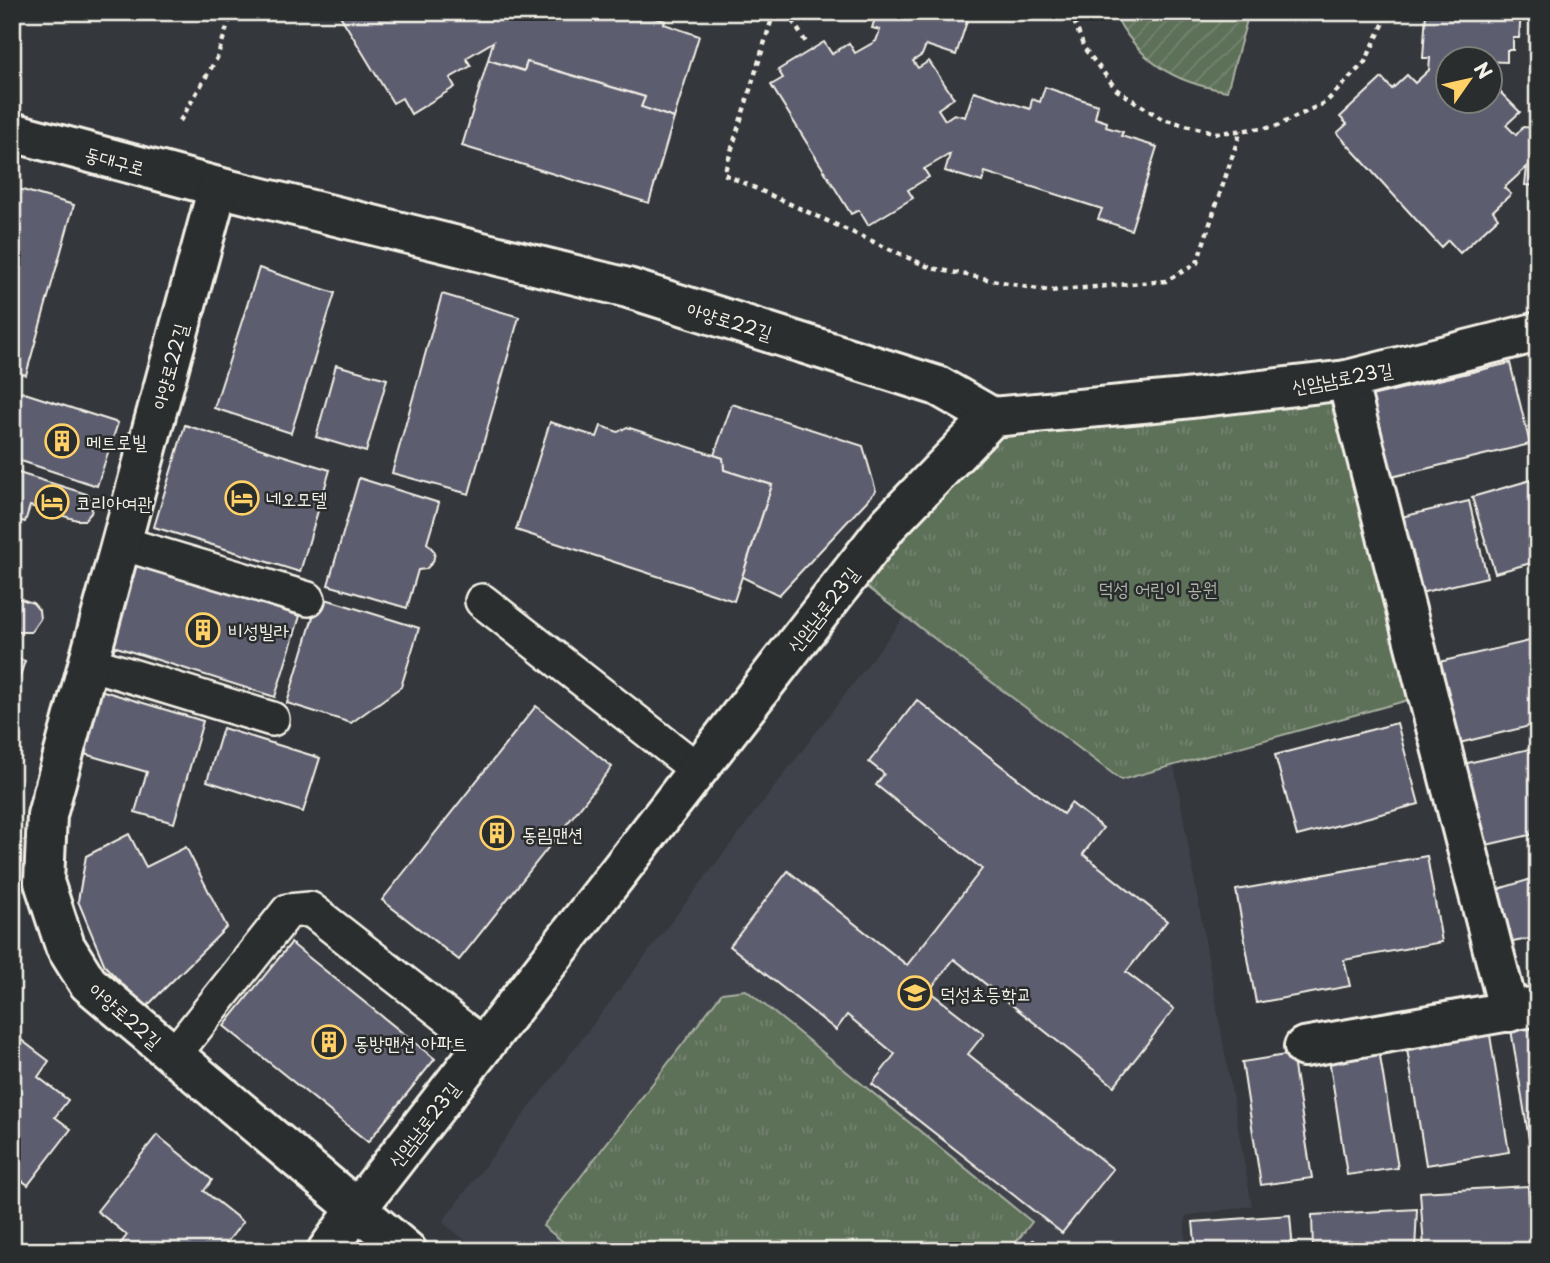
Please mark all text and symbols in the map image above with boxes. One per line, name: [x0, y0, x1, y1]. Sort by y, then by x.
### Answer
north arrow: [1434, 46, 1504, 116]
text: N: [1468, 56, 1500, 84]
street label: 동대구로: [82, 139, 148, 181]
street label: 아양로22길: [684, 294, 776, 346]
street label: 아양로22길: [144, 320, 194, 412]
street label: 신암남로23길: [1289, 354, 1395, 400]
building icon: 메트로빌: [43, 422, 81, 460]
place label: 메트로빌: [86, 427, 148, 455]
hotel icon: 네오모텔: [223, 479, 261, 517]
hotel icon: 코리아여관: [33, 483, 71, 521]
place label: 네오모텔: [266, 484, 327, 512]
place label: 코리아여관: [76, 488, 152, 516]
street label: 신암남로23길: [780, 560, 864, 658]
park label: 덕성 어린이 공원: [1098, 574, 1218, 602]
building icon: 비성빌라: [184, 611, 222, 649]
place label: 비성빌라: [228, 616, 290, 644]
building icon: 동림맨션: [478, 814, 516, 852]
place label: 동림맨션: [522, 819, 583, 847]
school or university icon: 덕성초등학교: [896, 974, 934, 1012]
street label: 아양로22길: [84, 976, 168, 1054]
place label: 덕성초등학교: [940, 979, 1032, 1007]
building icon: 동방맨션 아파트: [310, 1023, 348, 1061]
place label: 동방맨션 아파트: [354, 1028, 467, 1056]
street label: 신암남로23길: [381, 1075, 465, 1173]

